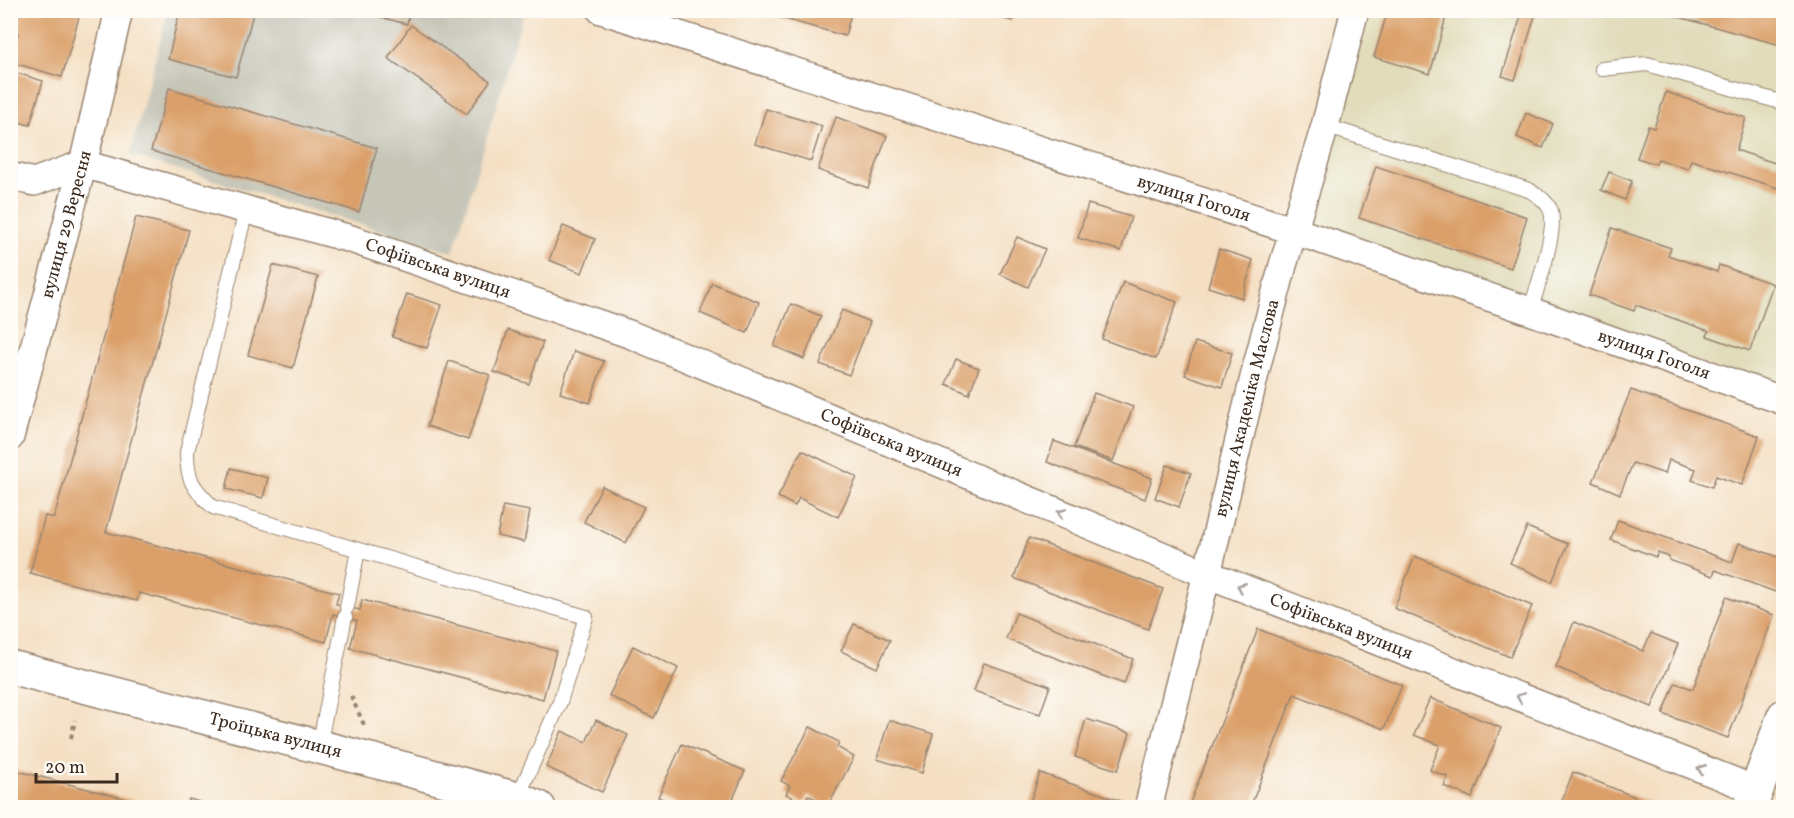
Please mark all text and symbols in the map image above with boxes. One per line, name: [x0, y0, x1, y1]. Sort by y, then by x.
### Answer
street label: вулиця 29 Вересня: [35, 148, 98, 301]
street label: вулиця Гоголя: [1134, 169, 1253, 228]
street label: Софіївська вулиця: [362, 232, 514, 305]
street label: вулиця Академіка Маслова: [1209, 296, 1286, 520]
street label: вулиця Гоголя: [1594, 323, 1713, 386]
street label: Софіївська вулиця: [816, 402, 966, 484]
one-way arrow: [1056, 508, 1067, 520]
one-way arrow: [1236, 582, 1247, 595]
street label: Софіївська вулиця: [1266, 587, 1416, 666]
one-way arrow: [1515, 692, 1526, 705]
street label: Троїцька вулиця: [206, 706, 344, 765]
scale bar: [36, 746, 117, 784]
text: 20 m: [45, 756, 85, 781]
one-way arrow: [1697, 764, 1708, 776]

